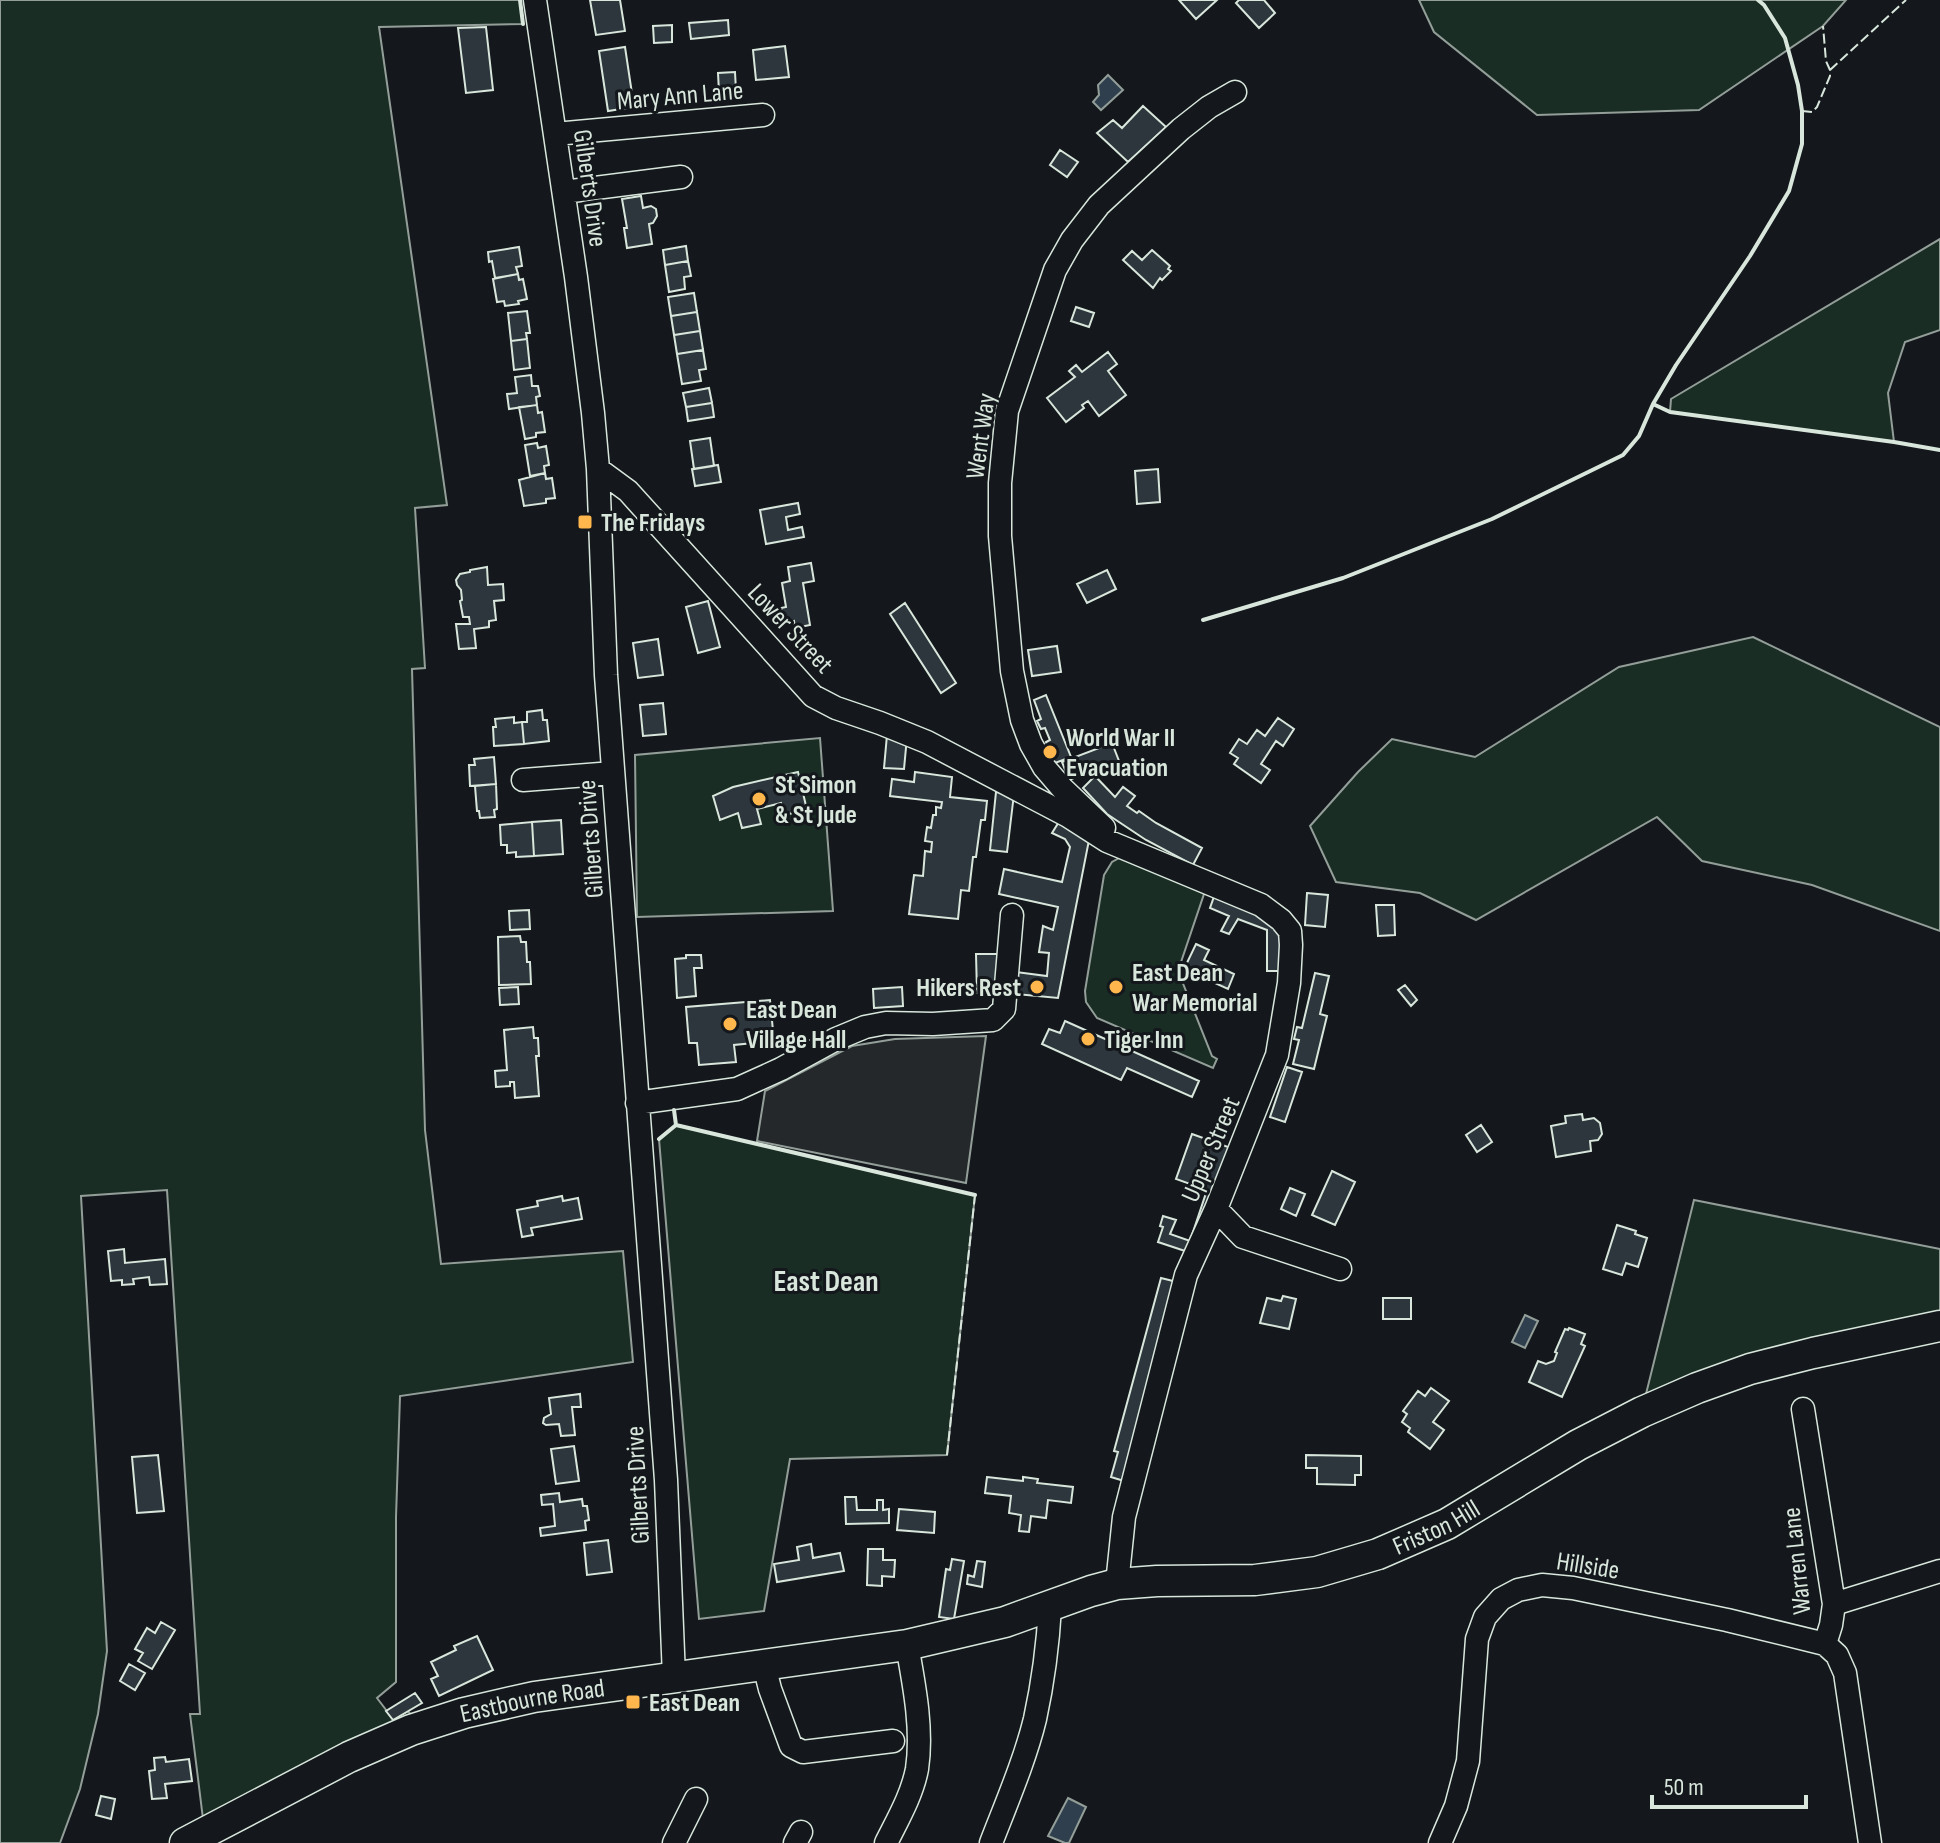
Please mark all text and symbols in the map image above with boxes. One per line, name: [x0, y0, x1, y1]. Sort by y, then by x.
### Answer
street label: Mary Ann Lane: [616, 76, 745, 117]
street label: Gilberts Drive: [566, 127, 613, 249]
street label: Went Way: [960, 391, 1003, 481]
place label: The Fridays: [601, 508, 705, 539]
marker: The Fridays: [576, 513, 594, 531]
street label: Lower Street: [741, 578, 839, 680]
place label: World War II Evacuation: [1066, 723, 1175, 784]
marker: World War II Evacuation: [1041, 743, 1059, 761]
place label: St Simon & St Jude: [775, 770, 857, 831]
street label: Gilberts Drive: [572, 779, 611, 899]
marker: St Simon & St Jude: [750, 790, 768, 808]
place label: East Dean War Memorial: [1132, 958, 1257, 1019]
place label: Hikers Rest: [916, 973, 1021, 1004]
marker: Hikers Rest: [1028, 978, 1046, 996]
marker: East Dean War Memorial: [1107, 978, 1125, 996]
place label: East Dean Village Hall: [746, 995, 846, 1056]
marker: East Dean Village Hall: [721, 1015, 739, 1033]
place label: Tiger Inn: [1104, 1025, 1183, 1056]
marker: Tiger Inn: [1079, 1030, 1097, 1048]
street label: Upper Street: [1175, 1092, 1247, 1207]
district label: East Dean: [773, 1264, 879, 1300]
street label: Gilberts Drive: [620, 1425, 657, 1545]
street label: Friston Hill: [1388, 1494, 1486, 1563]
street label: Warren Lane: [1776, 1506, 1819, 1616]
street label: Hillside: [1554, 1546, 1621, 1587]
street label: Eastbourne Road: [457, 1673, 607, 1730]
place label: East Dean: [649, 1688, 740, 1719]
marker: East Dean: [624, 1693, 642, 1711]
scale bar: [1652, 1759, 1806, 1809]
text: 50 m: [1664, 1773, 1704, 1802]

